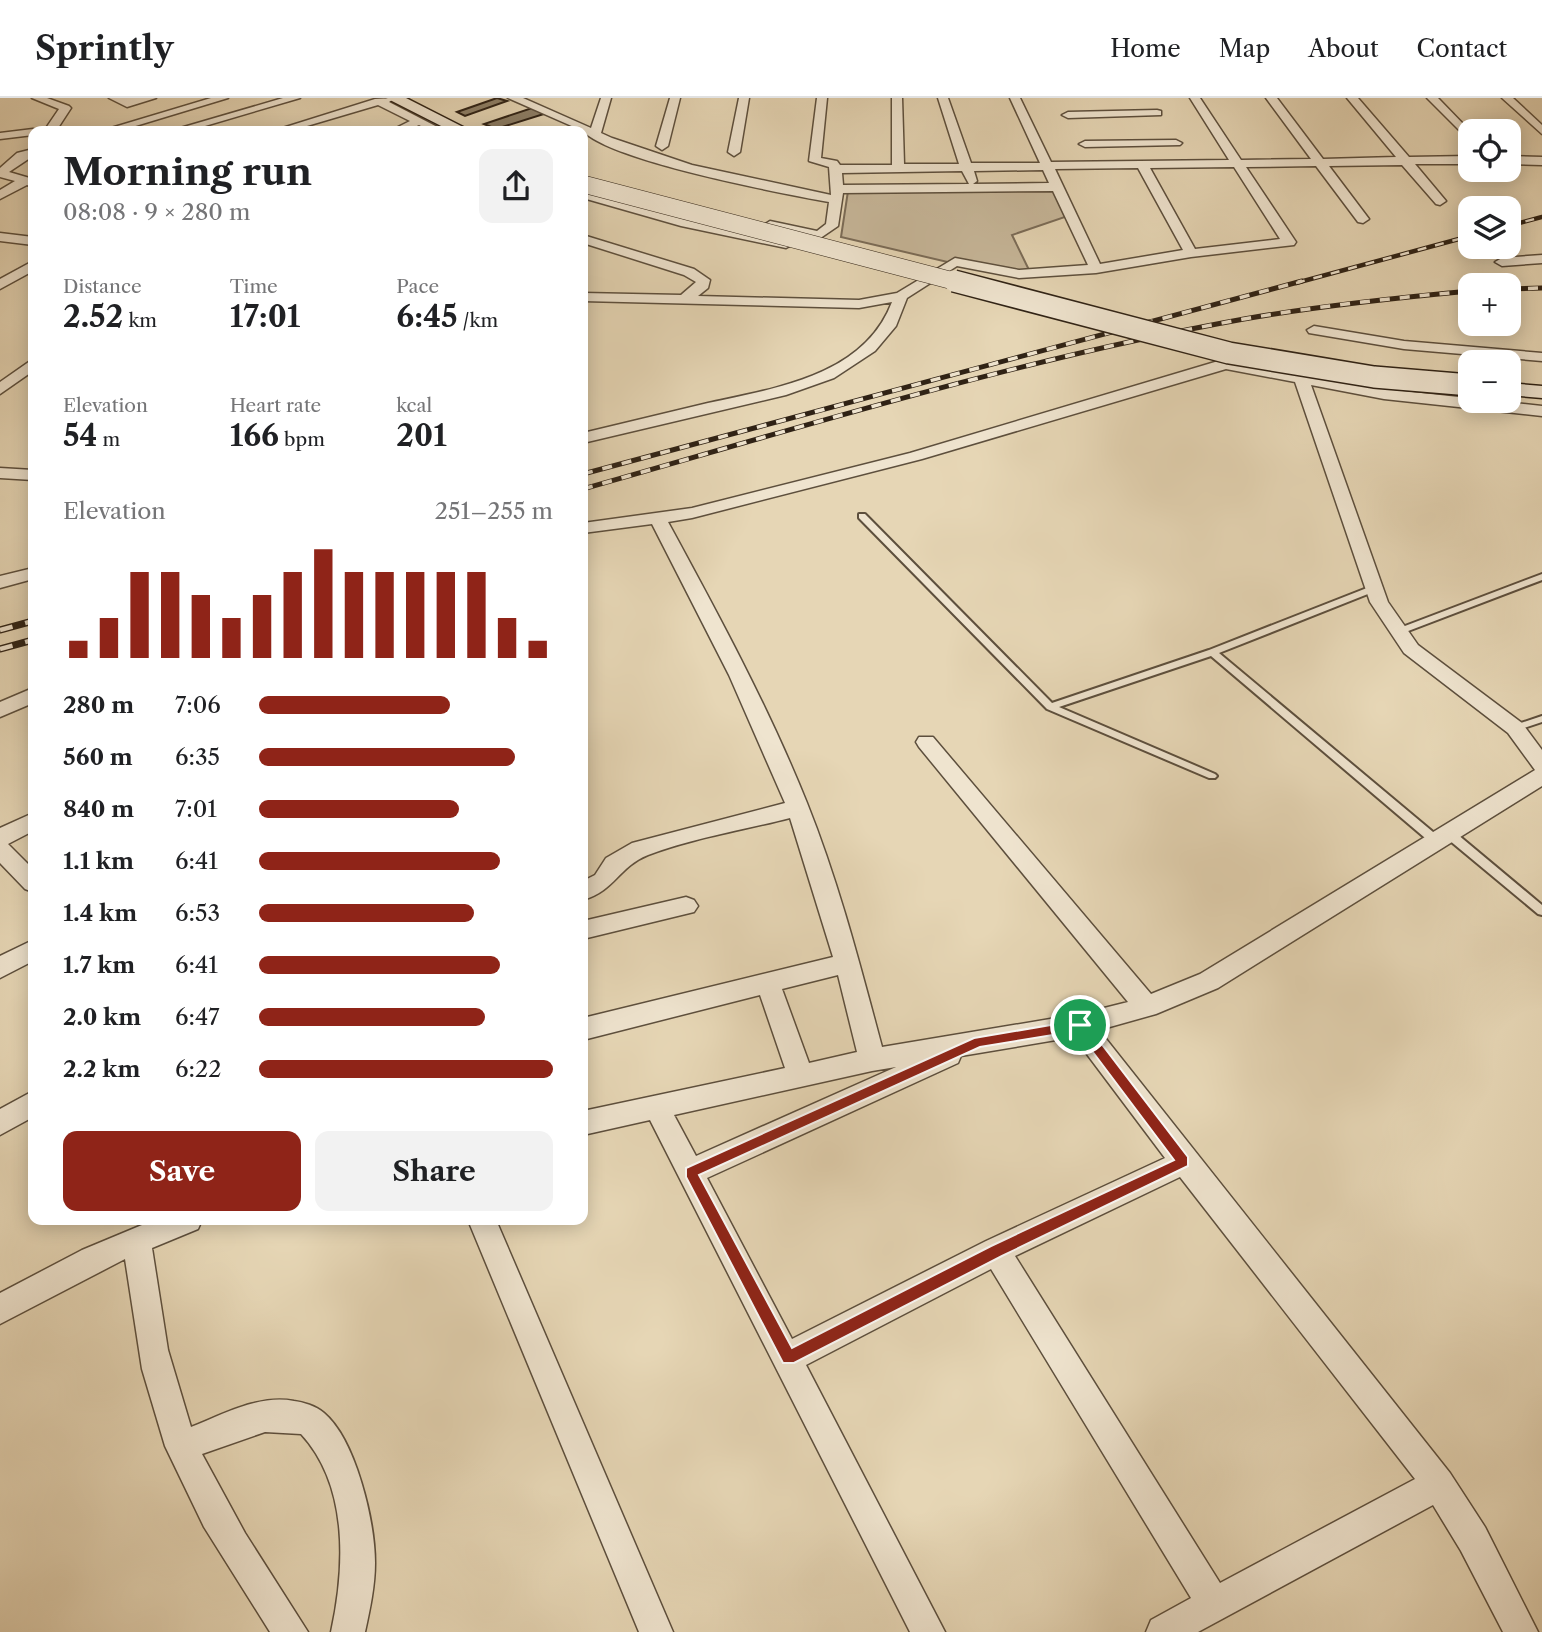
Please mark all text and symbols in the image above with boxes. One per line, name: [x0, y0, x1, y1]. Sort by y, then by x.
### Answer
text: Sprintly: [35, 28, 173, 69]
text: Home: [1110, 34, 1181, 63]
text: Map: [1219, 34, 1270, 63]
text: About: [1308, 34, 1379, 63]
text: Contact: [1417, 34, 1507, 63]
map controls: [1458, 119, 1521, 413]
button: locate: [1458, 119, 1521, 182]
text: Morning run: [63, 148, 312, 195]
button: share: [479, 149, 553, 223]
button: layers: [1458, 196, 1521, 259]
text: 08:08 · 9 × 280 m: [63, 198, 250, 226]
button: +: [1458, 273, 1521, 336]
text: Distance: [63, 275, 142, 298]
text: Time: [230, 275, 278, 298]
text: Pace: [396, 275, 439, 298]
text: 2.52: [63, 298, 123, 335]
text: 17:01: [230, 298, 300, 335]
text: 6:45: [396, 298, 458, 335]
text: km: [123, 309, 157, 332]
text: /km: [458, 309, 498, 332]
button: −: [1458, 350, 1521, 413]
text: Elevation: [63, 394, 148, 417]
text: Heart rate: [230, 394, 321, 417]
text: kcal: [396, 394, 432, 417]
text: 54: [63, 417, 97, 454]
text: 166: [230, 417, 279, 454]
text: 201: [396, 417, 447, 454]
text: m: [97, 428, 120, 451]
text: bpm: [279, 428, 325, 451]
text: Elevation: [63, 497, 166, 525]
text: 251–255 m: [435, 497, 553, 525]
text: 280 m: [63, 691, 134, 719]
text: 7:06: [175, 691, 221, 719]
text: 560 m: [63, 743, 133, 771]
text: 6:35: [175, 743, 220, 771]
text: 840 m: [63, 795, 134, 823]
text: 7:01: [175, 795, 217, 823]
text: 1.1 km: [63, 847, 134, 875]
text: 6:41: [175, 847, 218, 875]
text: 1.4 km: [63, 899, 137, 927]
text: 6:53: [175, 899, 220, 927]
text: 1.7 km: [63, 951, 135, 979]
text: 6:41: [175, 951, 218, 979]
pin: [1050, 995, 1110, 1055]
text: 2.0 km: [63, 1003, 141, 1031]
text: 6:47: [175, 1003, 220, 1031]
icon: arrive: [1061, 1006, 1099, 1044]
text: 2.2 km: [63, 1055, 140, 1083]
text: 6:22: [175, 1055, 221, 1083]
button: Save: [63, 1131, 301, 1211]
button: Share: [315, 1131, 553, 1211]

